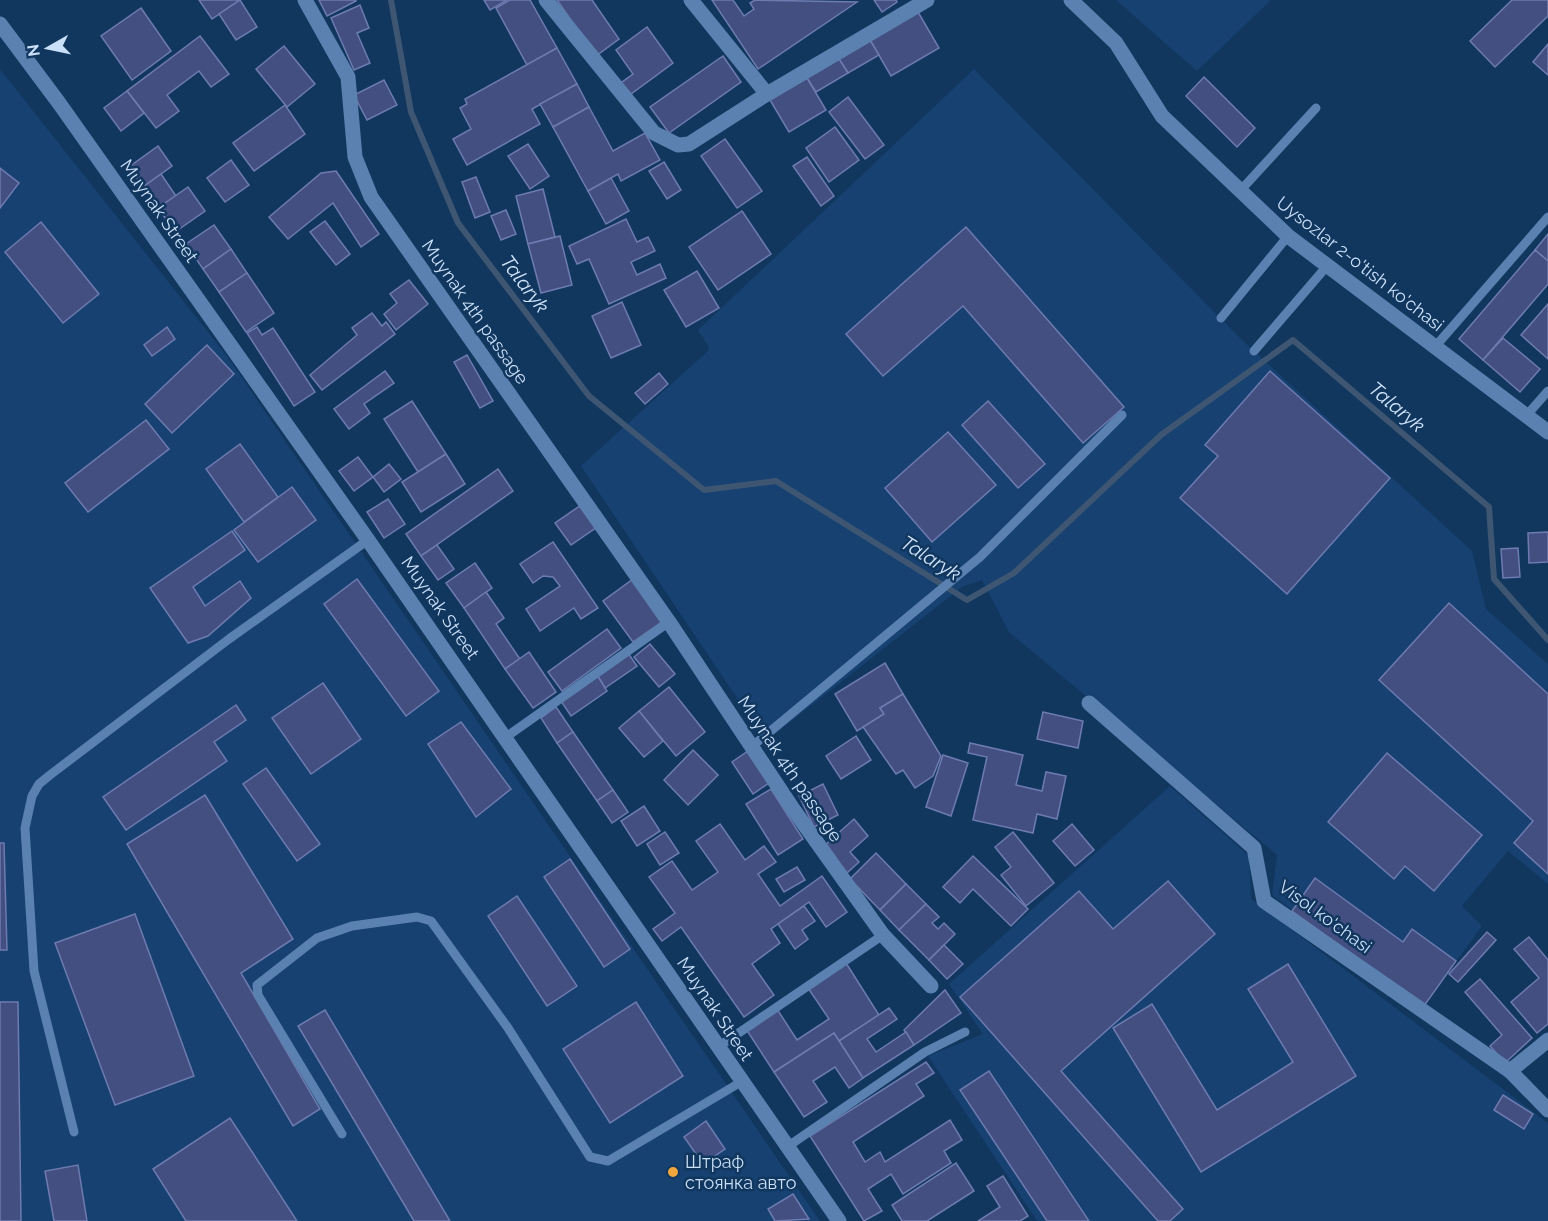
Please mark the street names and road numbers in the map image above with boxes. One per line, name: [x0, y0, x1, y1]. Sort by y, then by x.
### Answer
street label: Muynak Street: [116, 155, 203, 266]
street label: Uysozlar 2-o'tish ko'chasi: [1273, 192, 1448, 335]
street label: Muynak 4th passage: [418, 235, 533, 388]
street label: Muynak Street: [397, 552, 484, 663]
street label: Muynak 4th passage: [734, 692, 847, 846]
street label: Visol ko'chasi: [1275, 876, 1376, 957]
street label: Muynak Street: [673, 953, 758, 1065]

